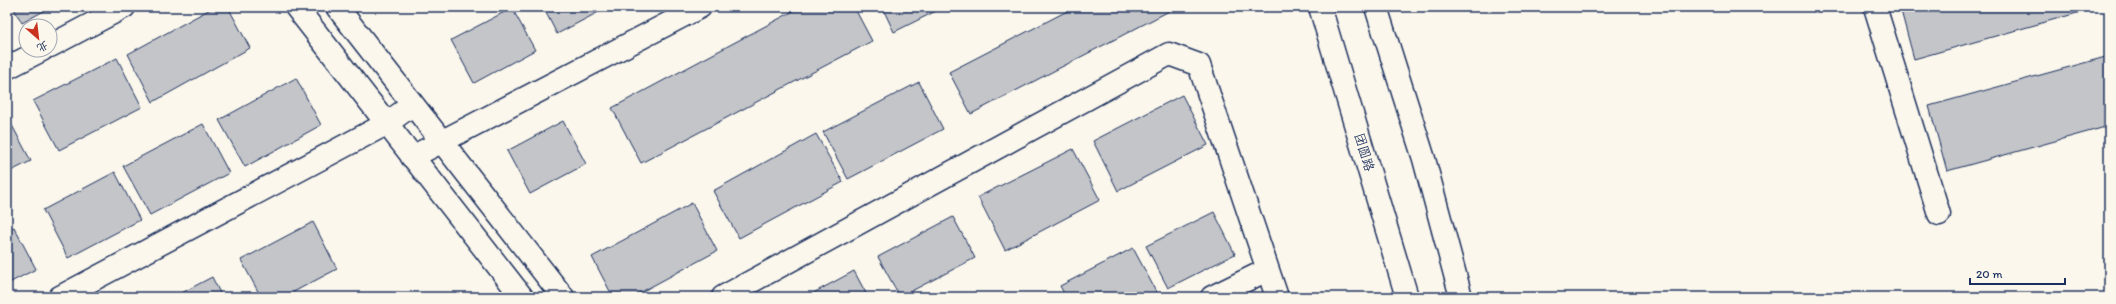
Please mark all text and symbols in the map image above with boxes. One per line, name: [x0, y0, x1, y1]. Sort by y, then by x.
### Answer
north arrow: [18, 18, 58, 58]
text: 北: [35, 38, 50, 55]
street label: 团圆路: [1352, 131, 1377, 173]
scale bar: [1970, 260, 2065, 286]
text: 20 m: [1976, 267, 2003, 281]

